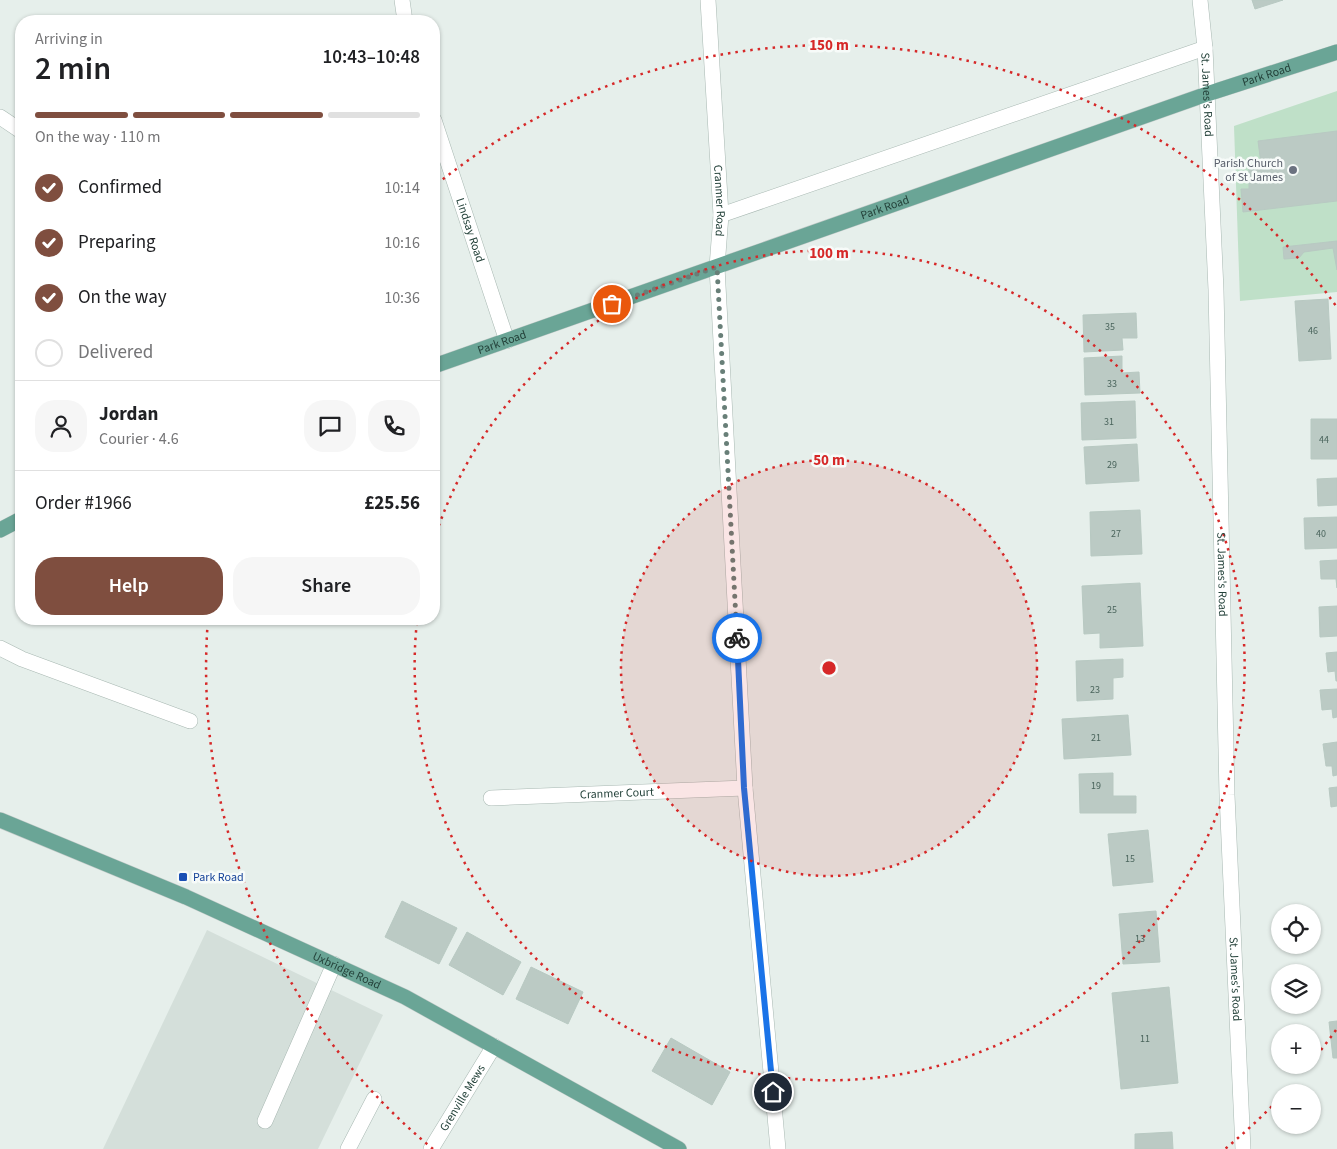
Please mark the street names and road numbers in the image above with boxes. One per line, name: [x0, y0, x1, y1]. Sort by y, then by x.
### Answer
street label: St. James's Road: [1196, 52, 1217, 137]
street label: Park Road: [1240, 59, 1293, 91]
street label: Cranmer Road: [709, 164, 729, 237]
street label: Park Road: [858, 191, 912, 224]
street label: Lindsay Road: [451, 196, 488, 265]
street label: Park Road: [475, 326, 529, 359]
street label: St. James's Road: [1212, 532, 1231, 617]
street label: Cranmer Court: [580, 784, 654, 803]
street label: St. James's Road: [1224, 937, 1245, 1022]
street label: Uxbridge Road: [310, 948, 383, 994]
street label: Grenville Mews: [436, 1061, 490, 1135]

